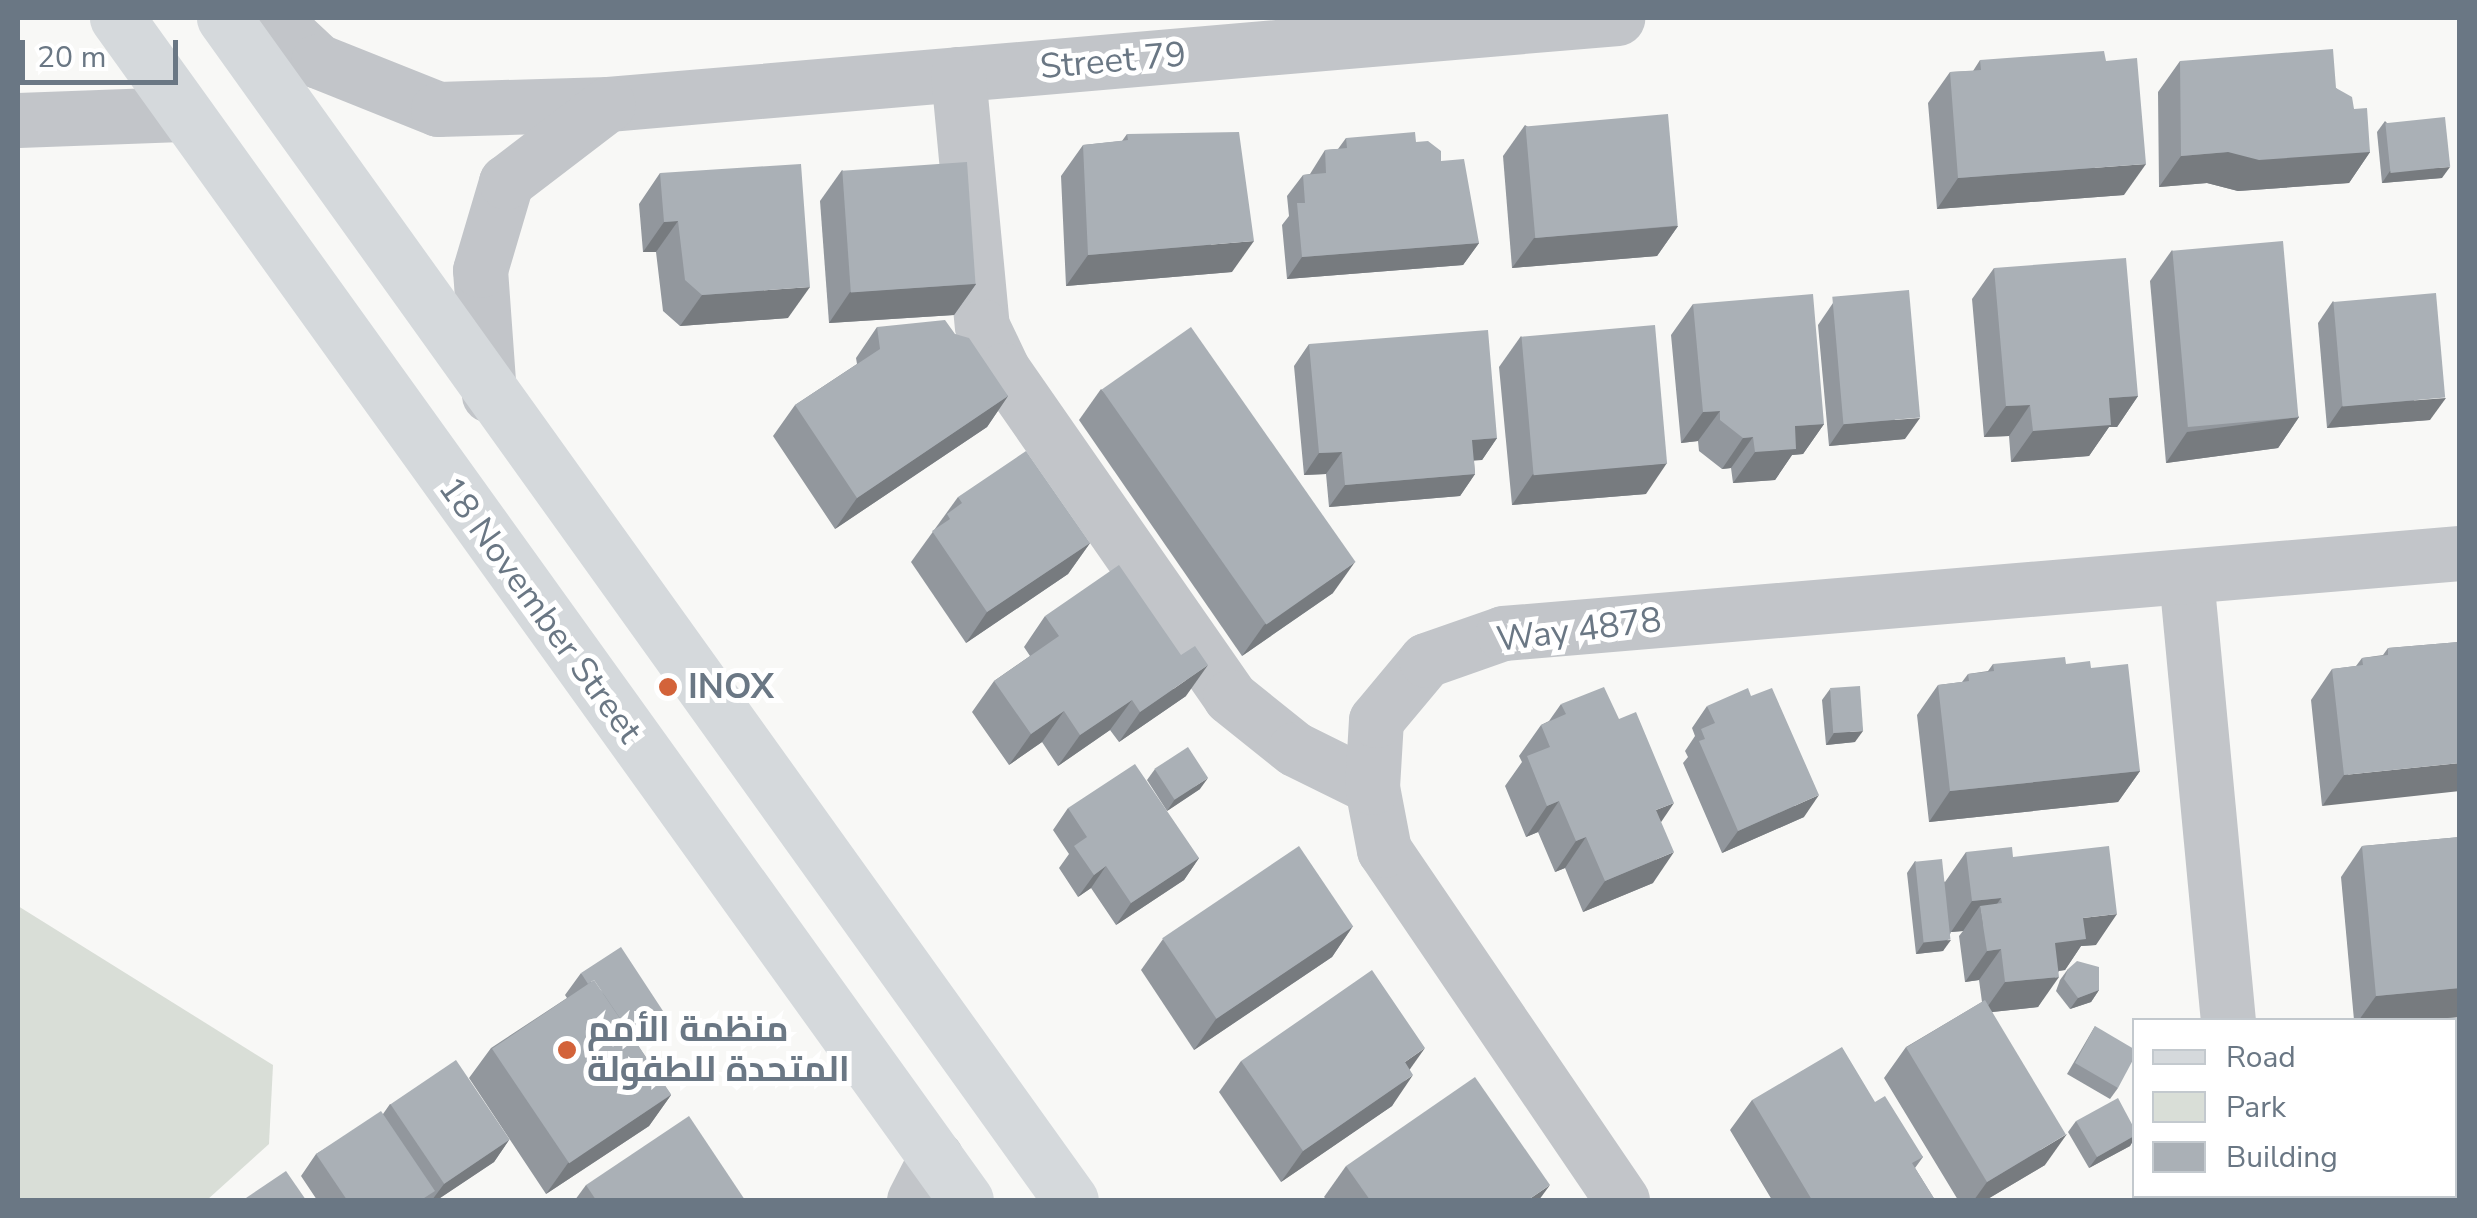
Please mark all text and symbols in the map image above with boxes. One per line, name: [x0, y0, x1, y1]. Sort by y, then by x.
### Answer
scale bar: [25, 20, 182, 82]
street label: Street 79: [1038, 34, 1188, 88]
text: 20 m: [37, 37, 106, 78]
street label: 18 November Street: [429, 469, 651, 751]
street label: Way 4878: [1494, 599, 1664, 661]
place label: INOX: [688, 666, 774, 708]
marker: INOX: [657, 676, 679, 698]
place label: منظمة الأمم المتحدة للطفولة: [587, 1009, 850, 1091]
legend: [2132, 1018, 2457, 1198]
text: Road: [2226, 1037, 2296, 1078]
marker: منظمة الأمم المتحدة للطفولة: [556, 1039, 578, 1061]
text: Park: [2226, 1087, 2286, 1128]
text: Building: [2226, 1137, 2338, 1178]

